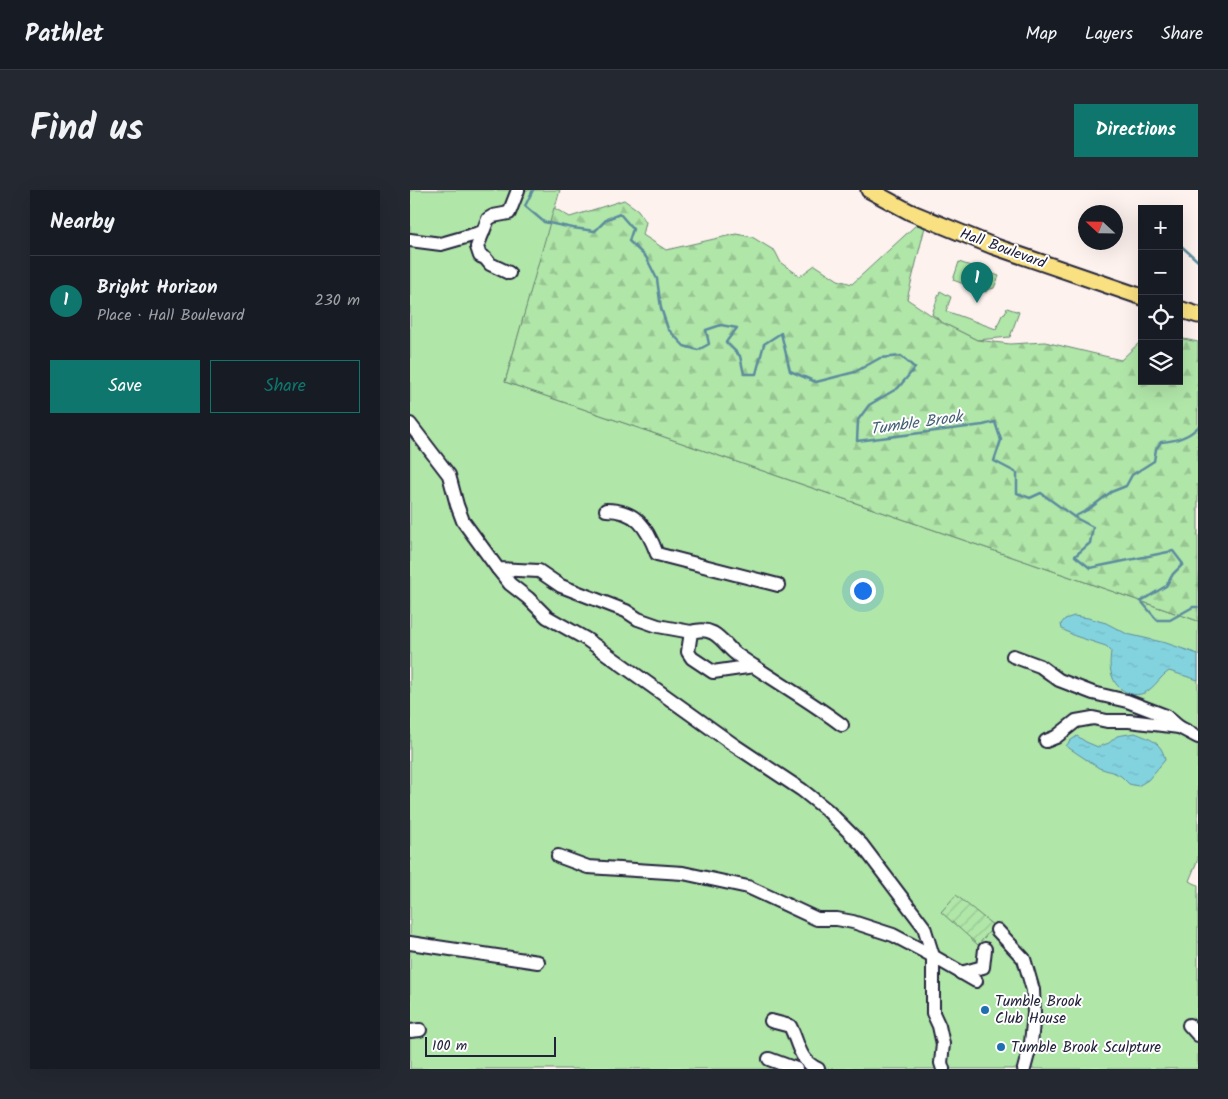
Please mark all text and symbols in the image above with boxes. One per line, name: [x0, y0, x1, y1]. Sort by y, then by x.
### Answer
text: Pathlet: [25, 15, 104, 54]
text: Map: [1026, 20, 1057, 49]
text: Layers: [1085, 20, 1133, 49]
text: Share: [1161, 20, 1203, 49]
text: Find us: [30, 102, 143, 158]
button: Directions: [1074, 104, 1198, 157]
north arrow: [1078, 205, 1123, 250]
map controls: [1138, 205, 1183, 385]
button: +: [1138, 205, 1183, 250]
text: Nearby: [50, 206, 115, 239]
street label: Hall Boulevard: [956, 222, 1050, 276]
button: −: [1138, 250, 1183, 295]
pin: 1: [961, 262, 993, 303]
text: Bright Horizon: [97, 273, 218, 303]
text: 1: [64, 288, 68, 313]
text: 230 m: [314, 288, 360, 313]
button: locate: [1138, 295, 1183, 340]
text: Place · Hall Boulevard: [97, 303, 244, 328]
button: layers: [1138, 340, 1183, 385]
button: Save: [50, 360, 200, 413]
button: Share: [210, 360, 360, 413]
water label: Tumble Brook: [869, 404, 966, 442]
your location: [850, 578, 876, 604]
place label: Tumble Brook Club House: [995, 990, 1083, 1031]
marker: Tumble Brook Club House: [979, 1004, 991, 1016]
scale bar: [425, 1034, 556, 1057]
text: 100 m: [432, 1035, 467, 1057]
place label: Tumble Brook Sculpture: [1011, 1036, 1161, 1060]
marker: Tumble Brook Sculpture: [995, 1041, 1007, 1053]

